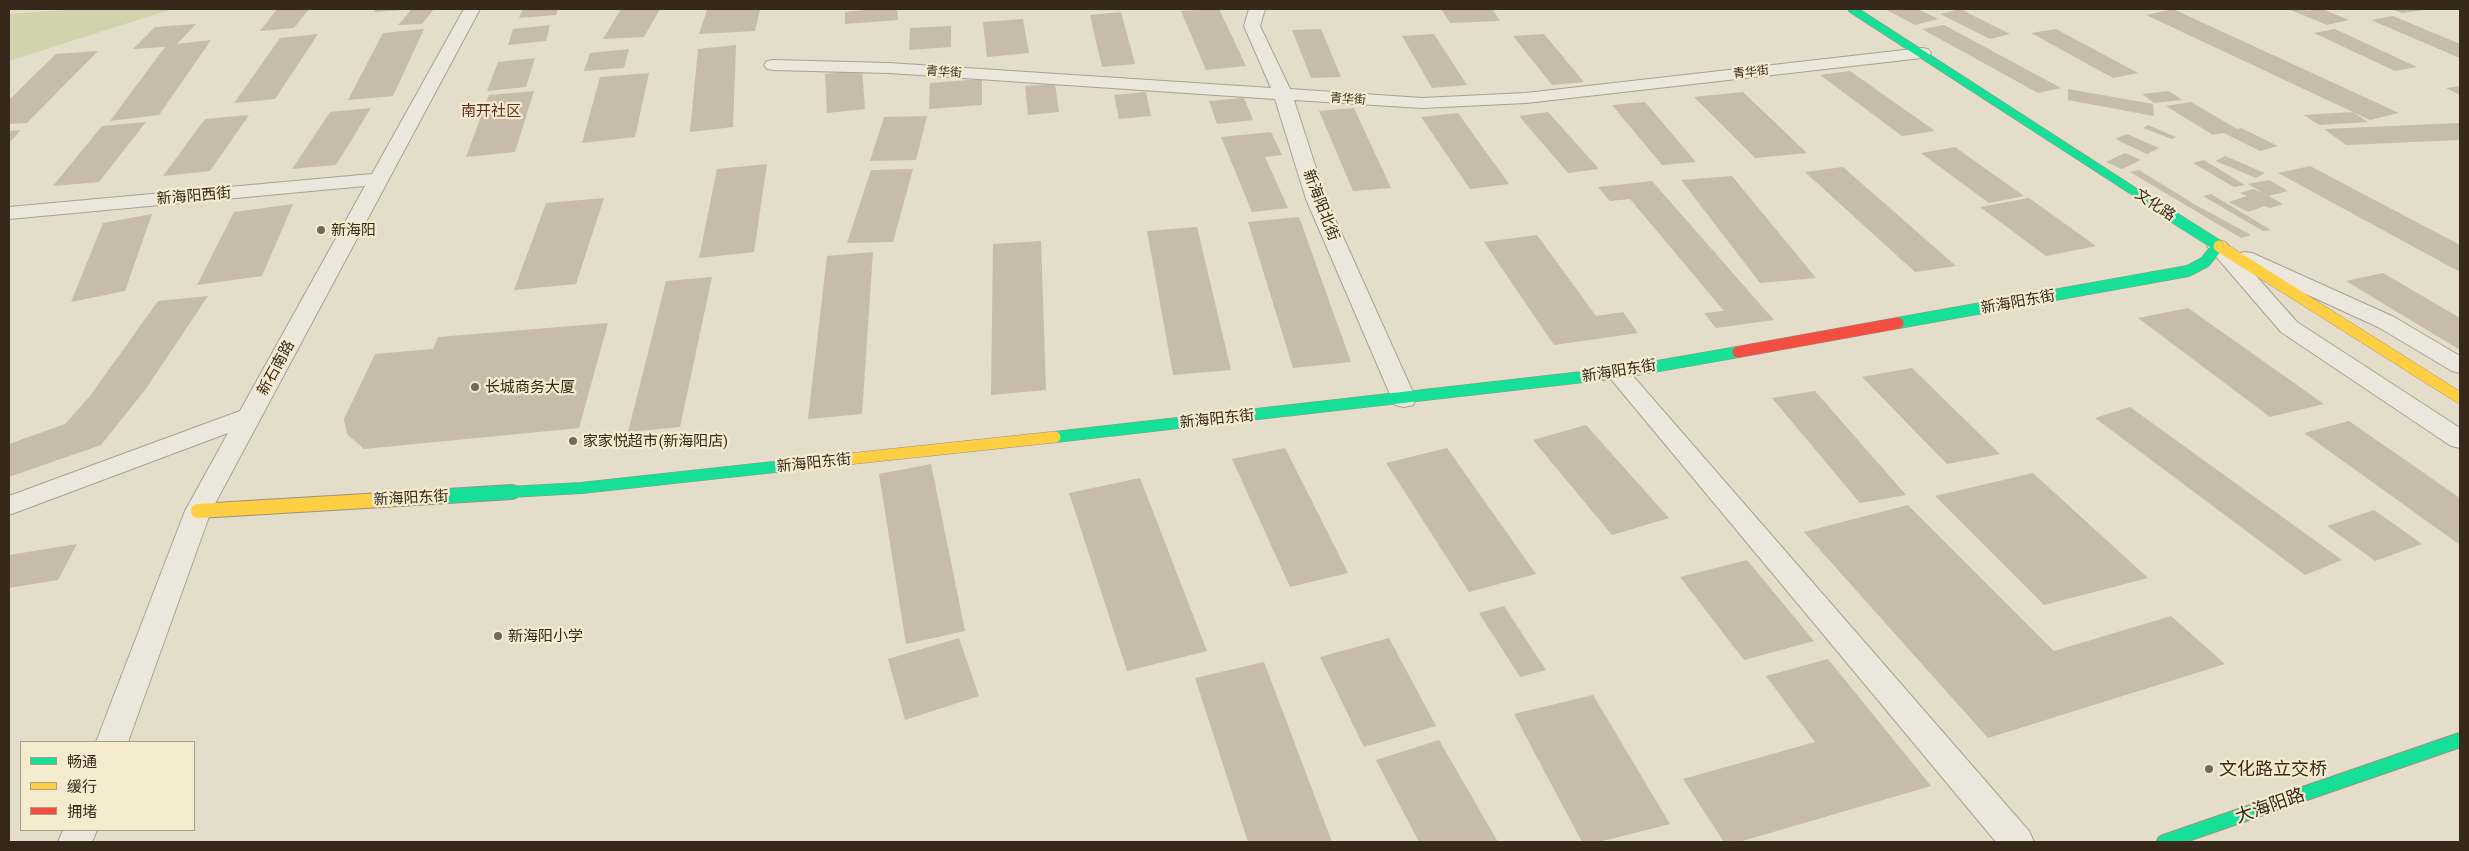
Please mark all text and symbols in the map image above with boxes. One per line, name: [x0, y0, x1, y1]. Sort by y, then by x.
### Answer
street label: 青华街: [1732, 63, 1770, 81]
street label: 青华街: [926, 64, 962, 80]
street label: 青华街: [1330, 91, 1366, 107]
district label: 南开社区: [461, 102, 521, 120]
street label: 新海阳北街: [1299, 167, 1343, 243]
street label: 新海阳西街: [156, 184, 232, 208]
street label: 文化路: [2131, 185, 2179, 225]
place label: 新海阳: [331, 221, 376, 239]
marker: 新海阳: [315, 224, 327, 236]
street label: 新海阳东街: [1980, 287, 2056, 317]
street label: 新石南路: [254, 337, 298, 399]
street label: 新海阳东街: [1581, 356, 1657, 386]
place label: 长城商务大厦: [485, 378, 575, 396]
marker: 长城商务大厦: [469, 381, 481, 393]
street label: 新海阳东街: [1179, 406, 1255, 432]
place label: 家家悦超市(新海阳店): [583, 432, 729, 450]
marker: 家家悦超市(新海阳店): [567, 435, 579, 447]
street label: 新海阳东街: [776, 450, 852, 476]
street label: 新海阳东街: [373, 487, 449, 509]
place label: 新海阳小学: [508, 627, 583, 645]
marker: 新海阳小学: [492, 630, 504, 642]
legend: [20, 741, 195, 831]
text: 畅通: [67, 754, 97, 770]
place label: 文化路立交桥: [2219, 758, 2327, 780]
marker: 文化路立交桥: [2203, 763, 2215, 775]
text: 缓行: [67, 779, 97, 795]
street label: 大海阳路: [2232, 784, 2308, 828]
text: 拥堵: [67, 804, 97, 820]

